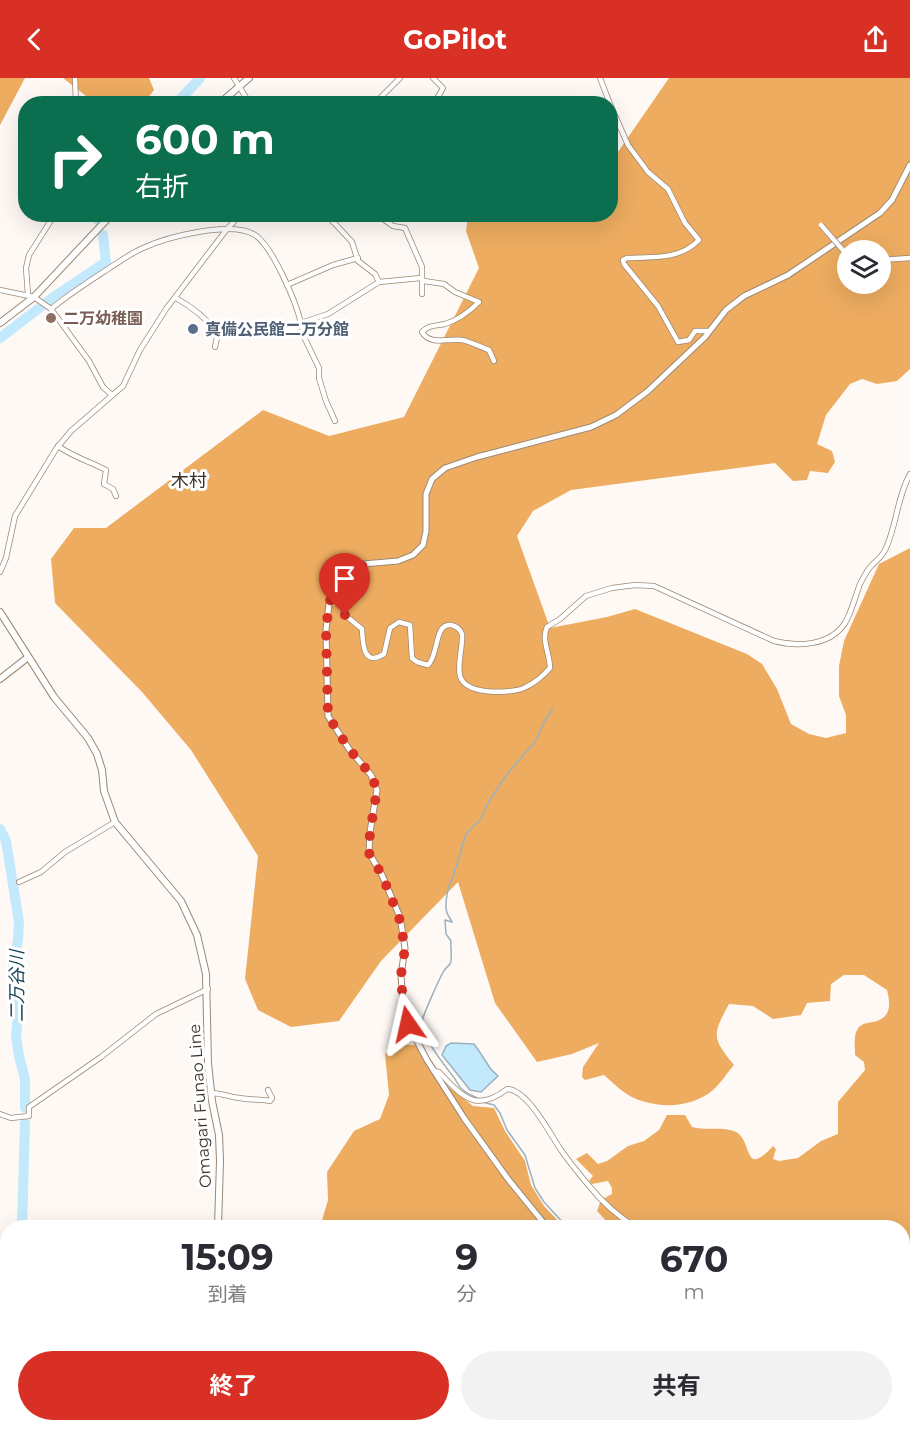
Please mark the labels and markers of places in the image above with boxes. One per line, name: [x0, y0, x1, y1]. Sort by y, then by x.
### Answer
place label: 二万幼稚園: [63, 309, 143, 328]
marker: 二万幼稚園: [44, 311, 58, 325]
place label: 真備公民館二万分館: [205, 320, 349, 339]
marker: 真備公民館二万分館: [186, 322, 200, 336]
pin: [319, 553, 370, 615]

